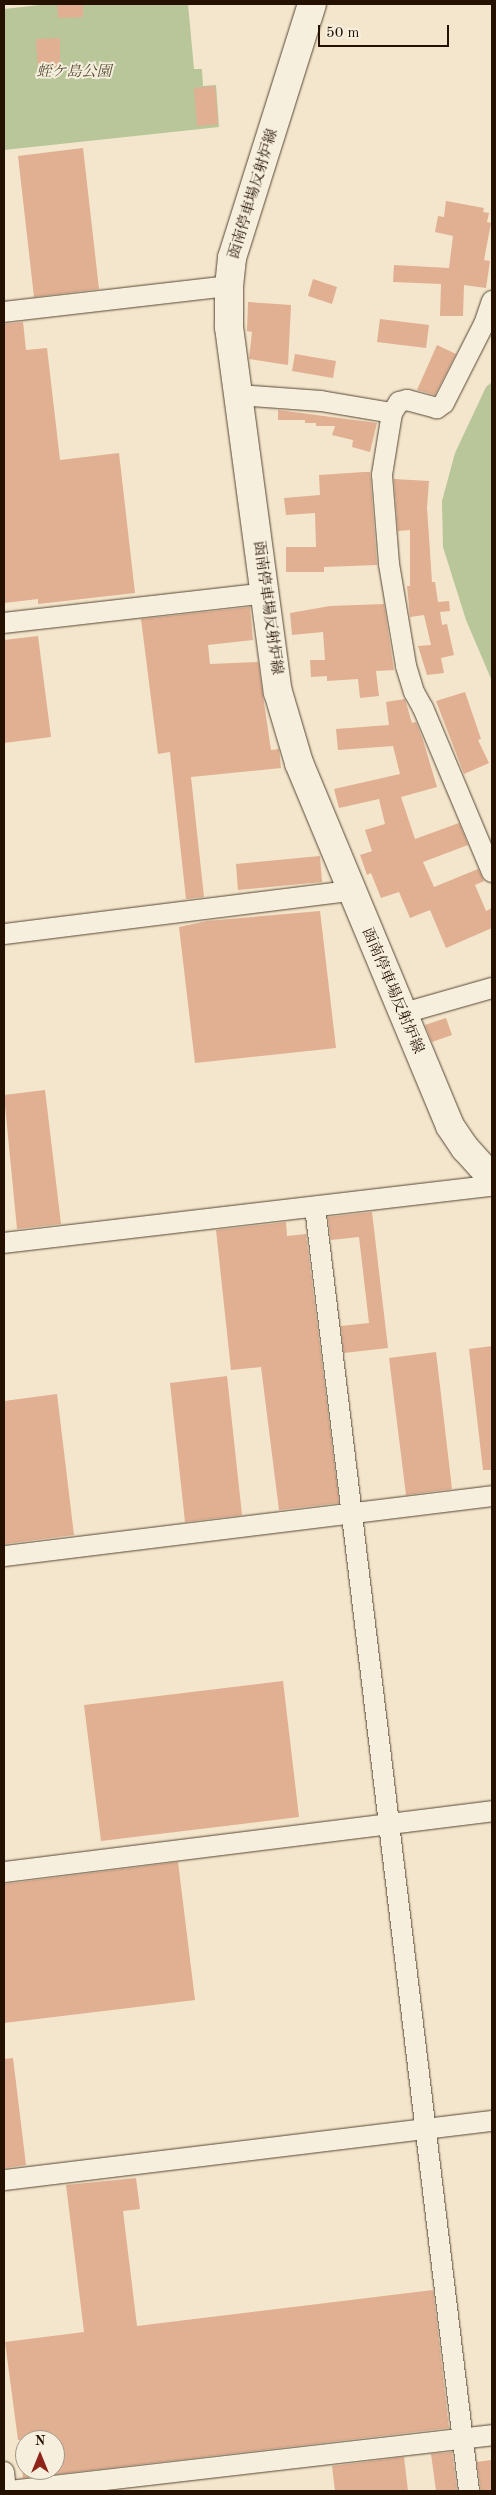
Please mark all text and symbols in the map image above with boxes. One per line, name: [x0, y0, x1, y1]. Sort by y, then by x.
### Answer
scale bar: [321, 15, 452, 47]
text: 50 m: [326, 26, 360, 41]
park label: 蛭ケ島公園: [37, 64, 111, 82]
street label: 函南停車場反射炉線: [226, 127, 282, 261]
street label: 函南停車場反射炉線: [249, 540, 285, 676]
street label: 函南停車場反射炉線: [357, 925, 427, 1057]
north arrow: [15, 2430, 65, 2480]
text: N: [35, 2434, 45, 2448]

